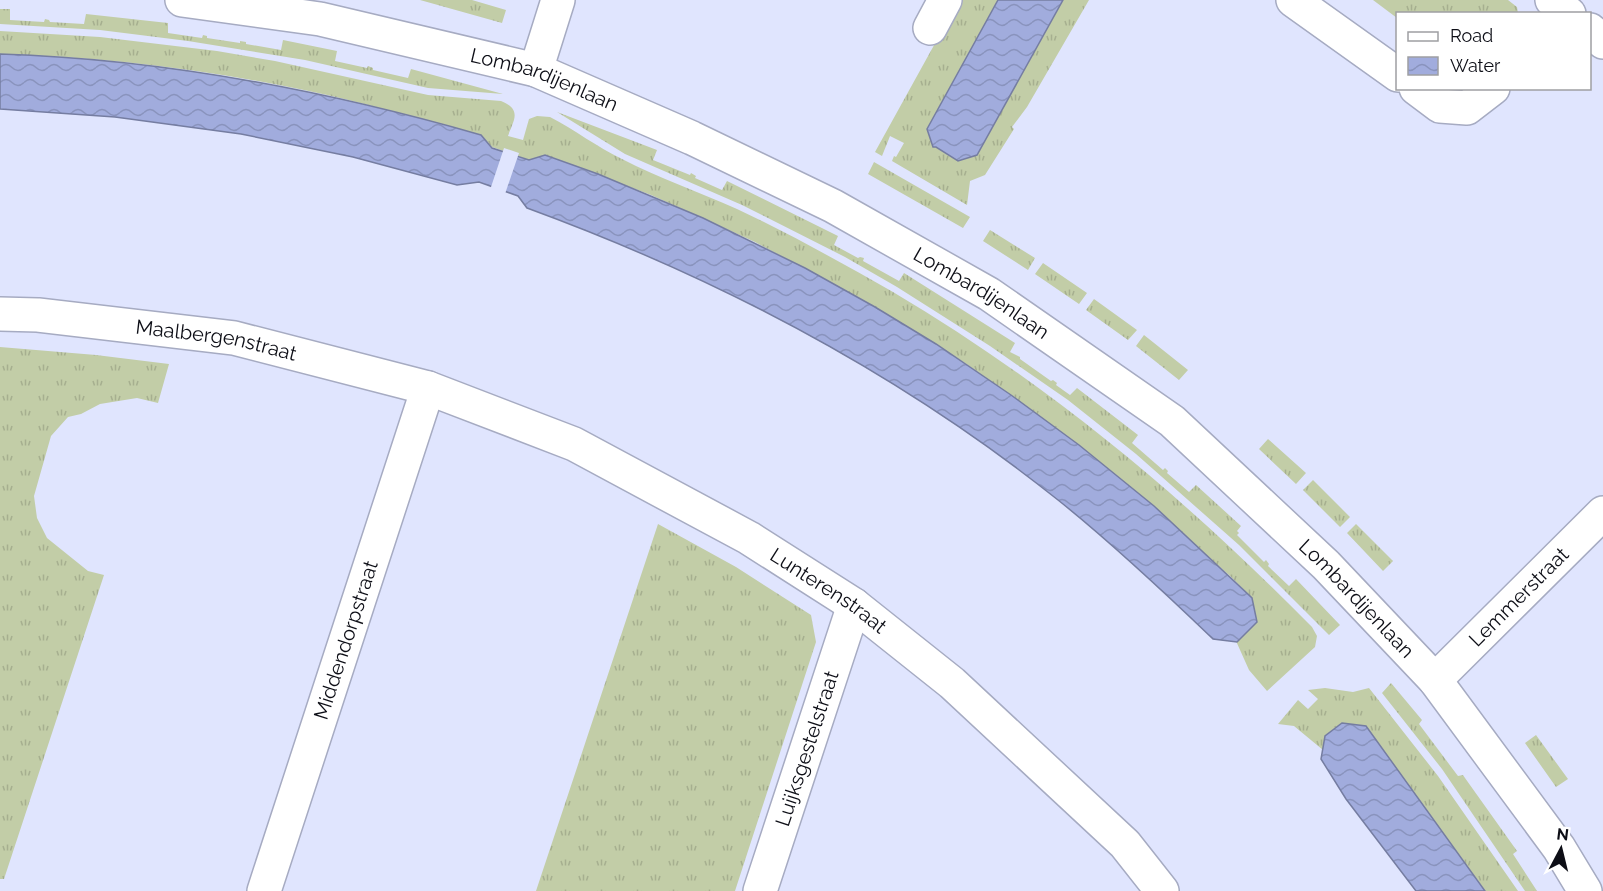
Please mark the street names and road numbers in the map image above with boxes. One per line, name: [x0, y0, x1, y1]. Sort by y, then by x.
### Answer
street label: Lombardijenlaan: [468, 43, 622, 116]
street label: Lombardijenlaan: [909, 242, 1054, 344]
street label: Maalbergenstraat: [134, 315, 299, 366]
street label: Lombardijenlaan: [1294, 534, 1419, 663]
street label: Lemmerstraat: [1464, 542, 1574, 651]
street label: Lunterenstraat: [766, 543, 892, 638]
street label: Middendorpstraat: [309, 557, 383, 723]
street label: Luijksgestelstraat: [770, 668, 844, 829]

